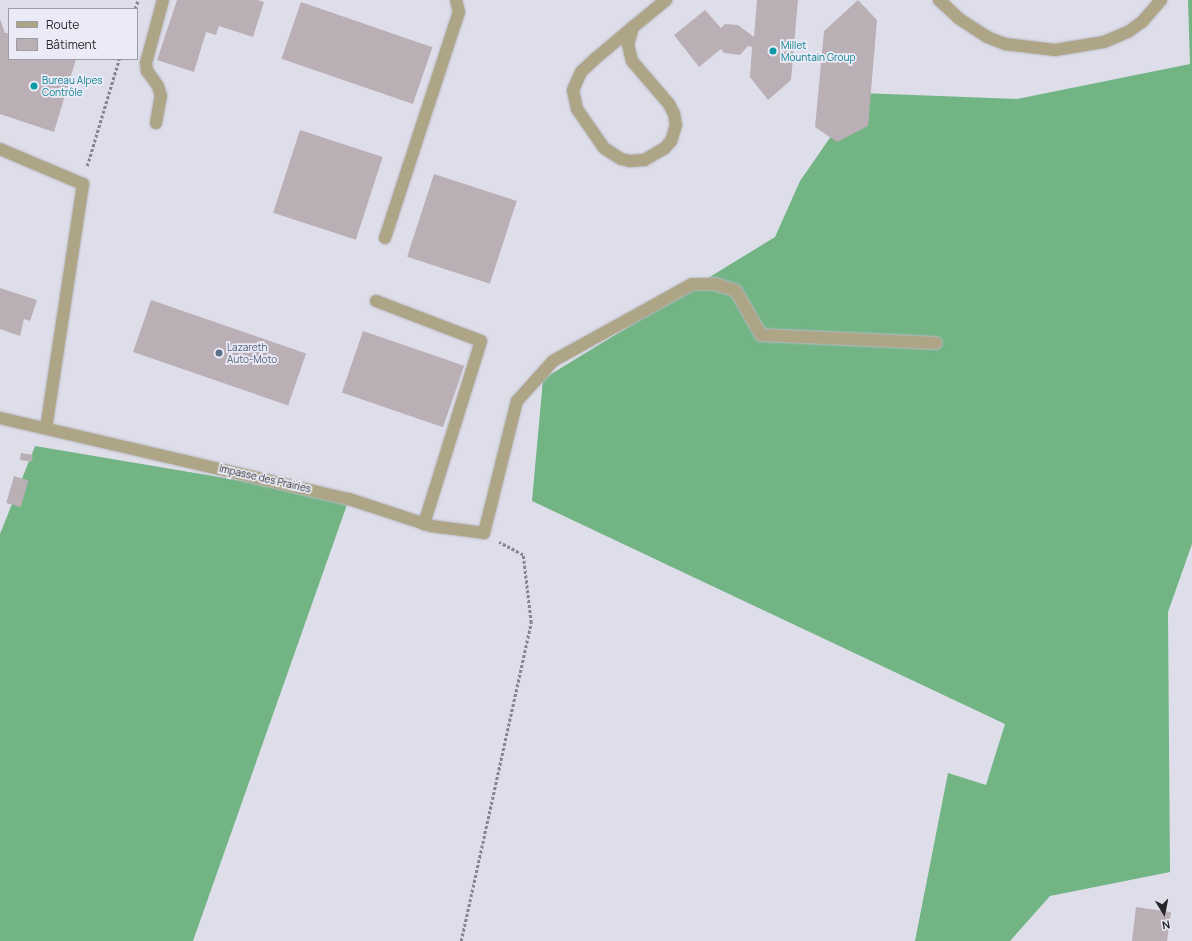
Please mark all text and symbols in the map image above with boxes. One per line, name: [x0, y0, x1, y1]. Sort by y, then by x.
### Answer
legend: [8, 8, 138, 60]
text: Route: [46, 16, 79, 33]
text: Bâtiment: [46, 36, 97, 53]
place label: Millet Mountain Group: [781, 39, 855, 62]
marker: Millet Mountain Group: [768, 46, 778, 56]
place label: Bureau Alpes Contrôle: [42, 74, 102, 98]
marker: Bureau Alpes Contrôle: [29, 81, 39, 91]
place label: Lazareth Auto-Moto: [227, 341, 277, 364]
marker: Lazareth Auto-Moto: [214, 348, 224, 358]
street label: Impasse des Prairies: [218, 463, 312, 495]
north arrow: [1144, 893, 1184, 933]
text: N: [1161, 917, 1171, 933]

